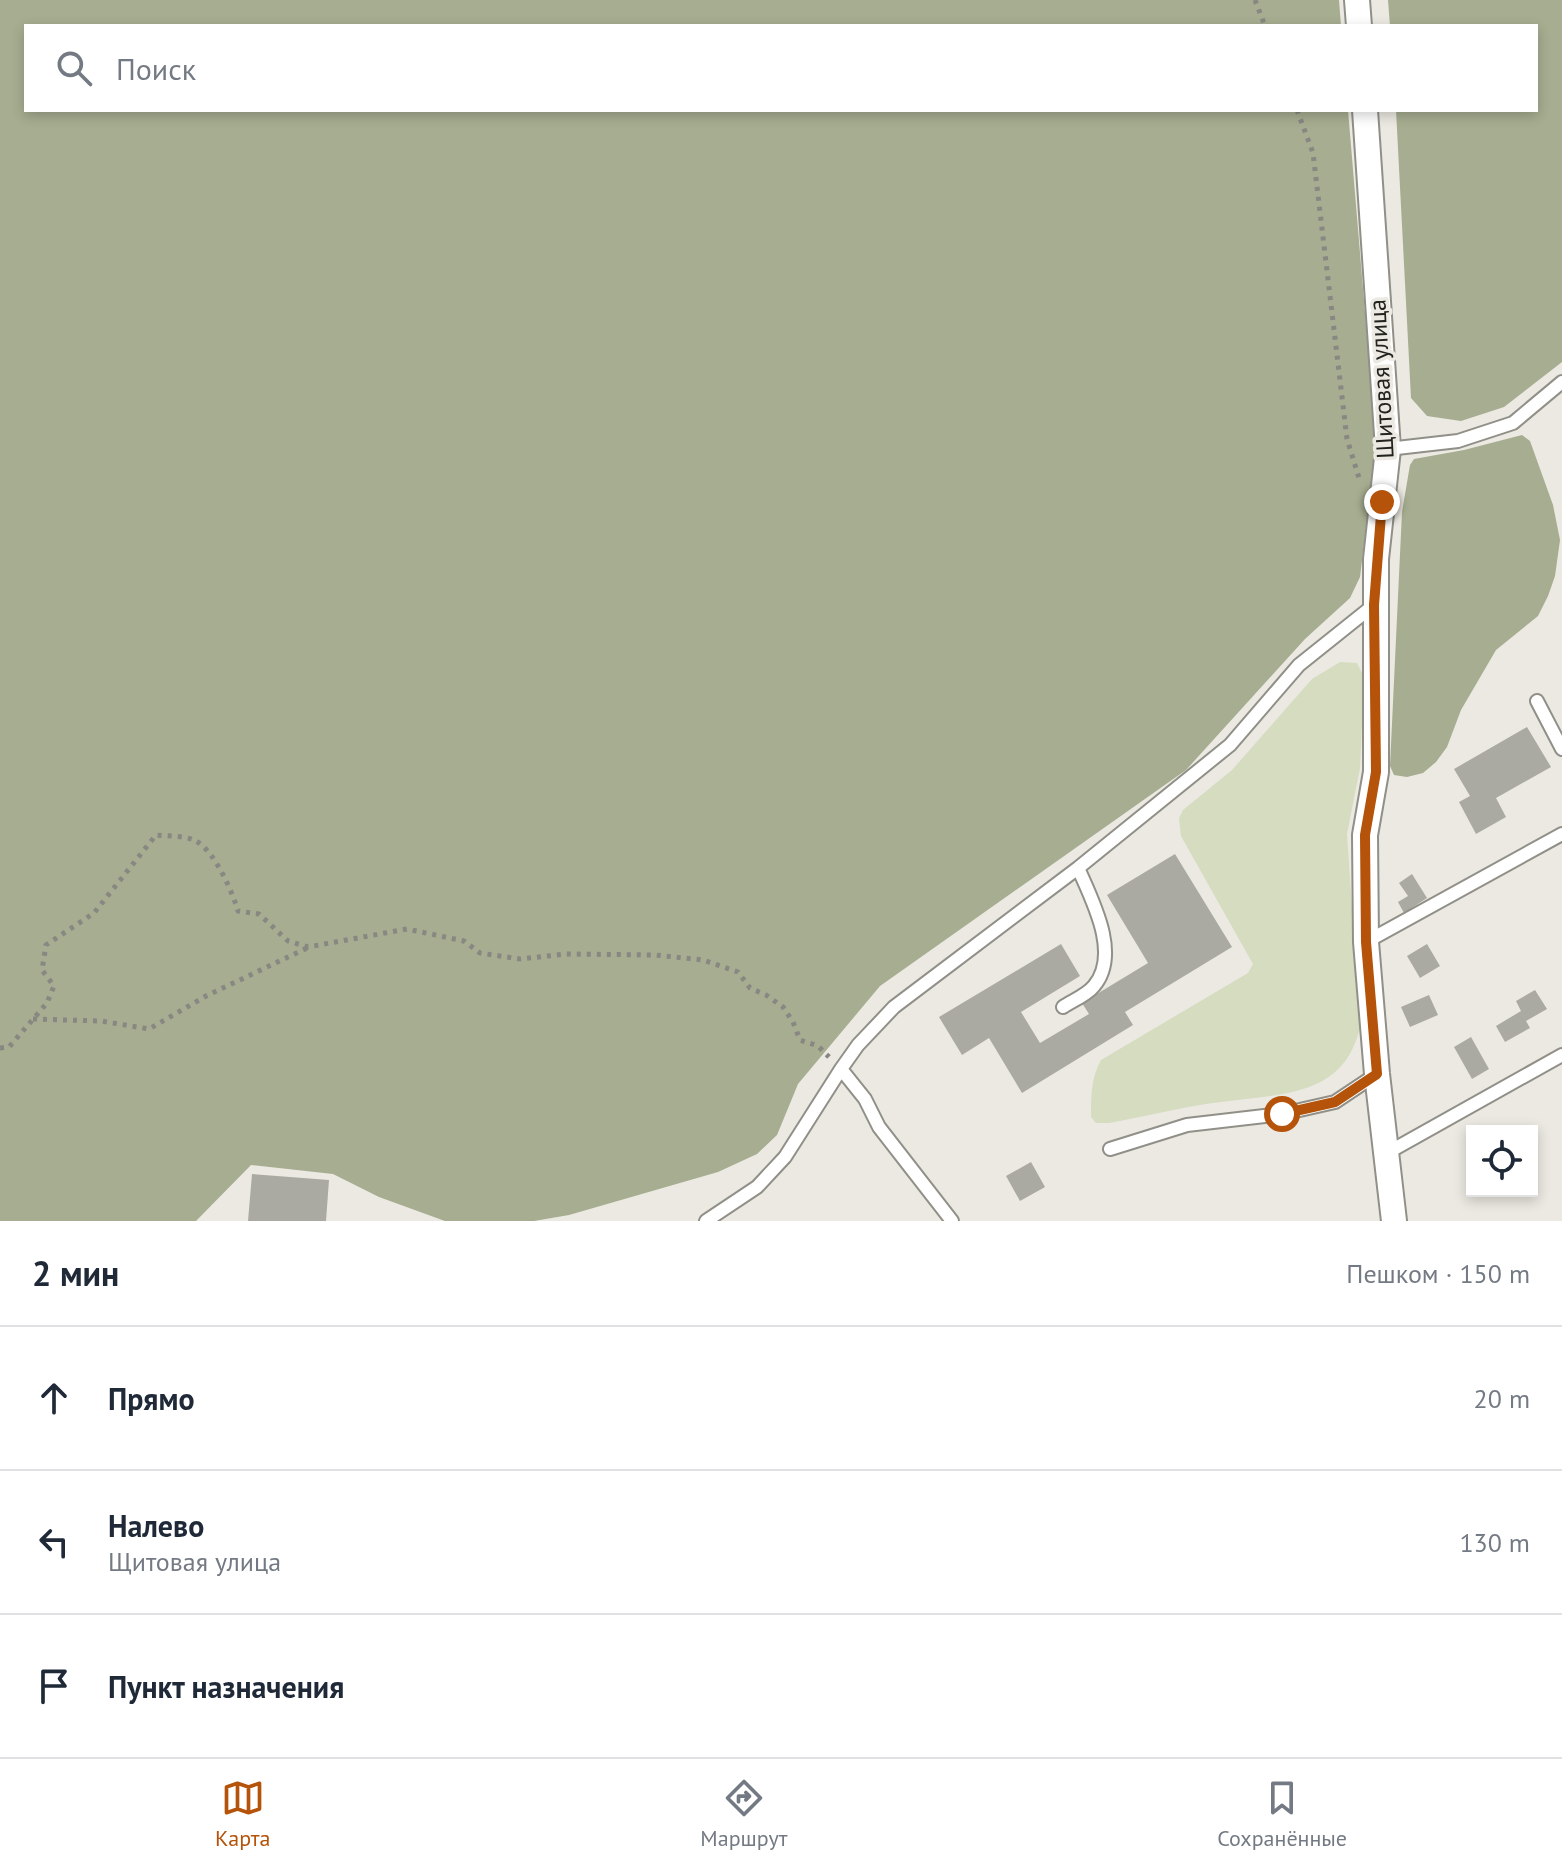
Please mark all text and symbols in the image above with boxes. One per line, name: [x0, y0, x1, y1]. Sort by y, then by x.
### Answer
search box: [24, 24, 1538, 112]
icon: search: [52, 46, 96, 90]
text: Поиск: [116, 49, 196, 88]
street label: Щитовая улица: [1361, 298, 1401, 460]
route end: [1364, 484, 1400, 520]
route start: [1264, 1096, 1300, 1132]
map controls: [1466, 1125, 1538, 1197]
button: locate: [1466, 1125, 1538, 1197]
text: 2 мин: [32, 1251, 119, 1295]
text: Пешком · 150 m: [1346, 1257, 1530, 1290]
icon: ahead: [32, 1376, 76, 1420]
text: Прямо: [108, 1379, 195, 1418]
text: 20 m: [1474, 1382, 1530, 1415]
text: Налево: [108, 1506, 204, 1545]
icon: left: [32, 1520, 76, 1564]
text: 130 m: [1459, 1526, 1530, 1559]
text: Щитовая улица: [108, 1545, 281, 1578]
icon: arrive: [32, 1664, 76, 1708]
text: Пункт назначения: [108, 1667, 344, 1706]
tab: Карта: [215, 1776, 270, 1852]
tab: Маршрут: [700, 1776, 787, 1852]
tab: Сохранённые: [1217, 1776, 1347, 1852]

